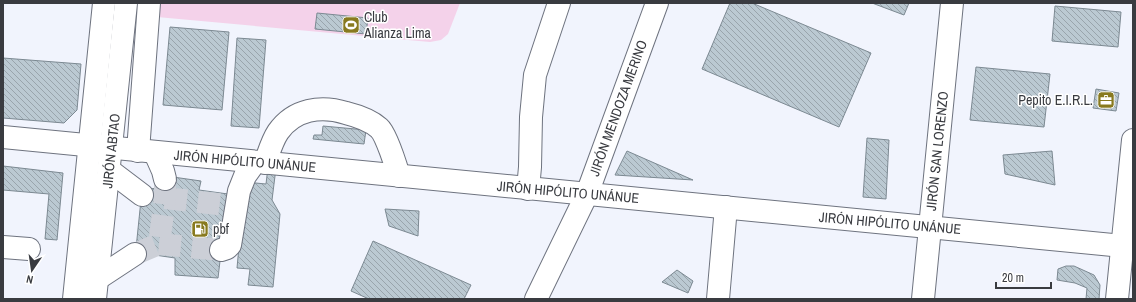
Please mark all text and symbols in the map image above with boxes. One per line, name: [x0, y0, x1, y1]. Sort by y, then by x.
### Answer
place label: Club Alianza Lima: [363, 8, 432, 42]
sports icon: Club Alianza Lima: [341, 15, 361, 35]
street label: JIRÓN MENDOZA MERINO: [585, 37, 651, 179]
street label: JIRÓN SAN LORENZO: [922, 90, 952, 212]
office icon: Pepito E.I.R.L.: [1096, 90, 1116, 110]
place label: Pepito E.I.R.L.: [1018, 91, 1093, 109]
street label: JIRÓN ABTAO: [98, 113, 124, 189]
street label: JIRÓN HIPÓLITO UNÁNUE: [173, 146, 317, 176]
street label: JIRÓN HIPÓLITO UNÁNUE: [496, 177, 640, 207]
street label: JIRÓN HIPÓLITO UNÁNUE: [818, 208, 962, 238]
fuel station icon: pbf: [190, 219, 210, 239]
place label: pbf: [213, 220, 230, 238]
north arrow: [12, 250, 52, 290]
scale bar: [996, 264, 1051, 290]
text: 20 m: [1002, 270, 1024, 286]
text: N: [25, 272, 34, 287]

